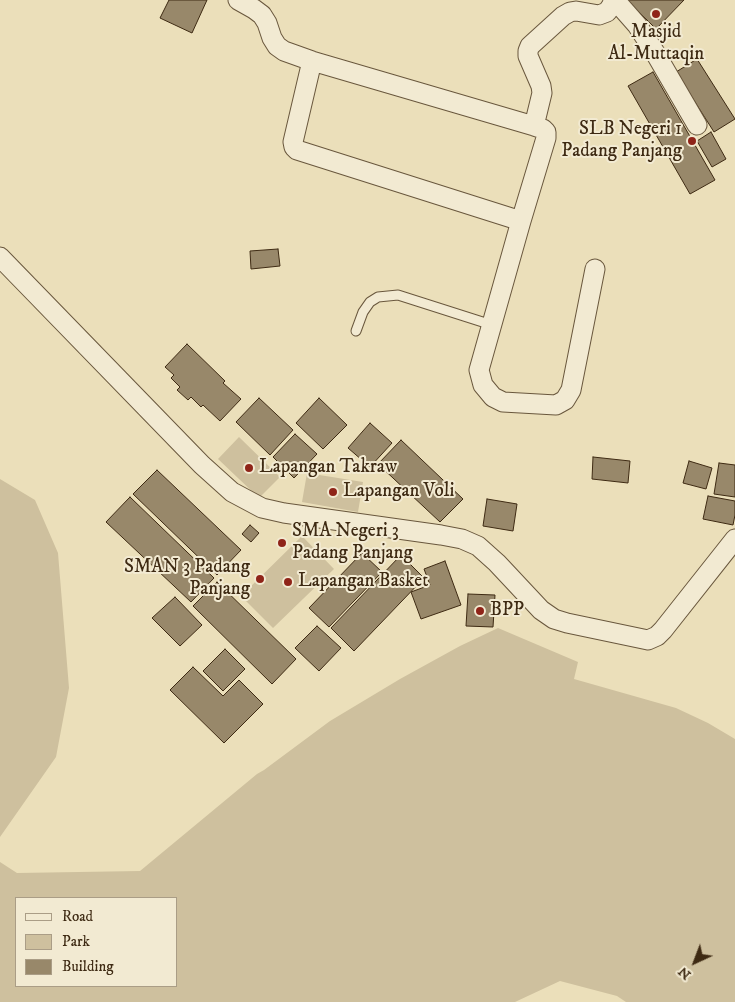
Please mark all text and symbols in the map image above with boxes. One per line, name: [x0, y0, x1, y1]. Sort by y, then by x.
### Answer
marker: Masjid Al-Muttaqin: [650, 8, 662, 20]
place label: Masjid Al-Muttaqin: [608, 22, 704, 66]
place label: SLB Negeri 1 Padang Panjang: [561, 119, 682, 163]
marker: SLB Negeri 1 Padang Panjang: [686, 135, 698, 147]
place label: Lapangan Takraw: [259, 457, 397, 479]
marker: Lapangan Takraw: [243, 462, 255, 474]
place label: Lapangan Voli: [343, 481, 454, 503]
marker: Lapangan Voli: [327, 486, 339, 498]
place label: SMA Negeri 3 Padang Panjang: [292, 521, 413, 565]
marker: SMA Negeri 3 Padang Panjang: [276, 537, 288, 549]
place label: SMAN 3 Padang Panjang: [124, 557, 250, 601]
place label: Lapangan Basket: [298, 571, 428, 593]
marker: SMAN 3 Padang Panjang: [254, 573, 266, 585]
marker: Lapangan Basket: [282, 576, 294, 588]
place label: BPP: [490, 600, 524, 622]
marker: BPP: [474, 605, 486, 617]
legend: [15, 897, 178, 987]
text: Road: [62, 907, 93, 926]
text: Park: [62, 932, 90, 951]
north arrow: [670, 937, 720, 987]
text: Building: [62, 957, 114, 976]
text: N: [674, 962, 695, 983]

